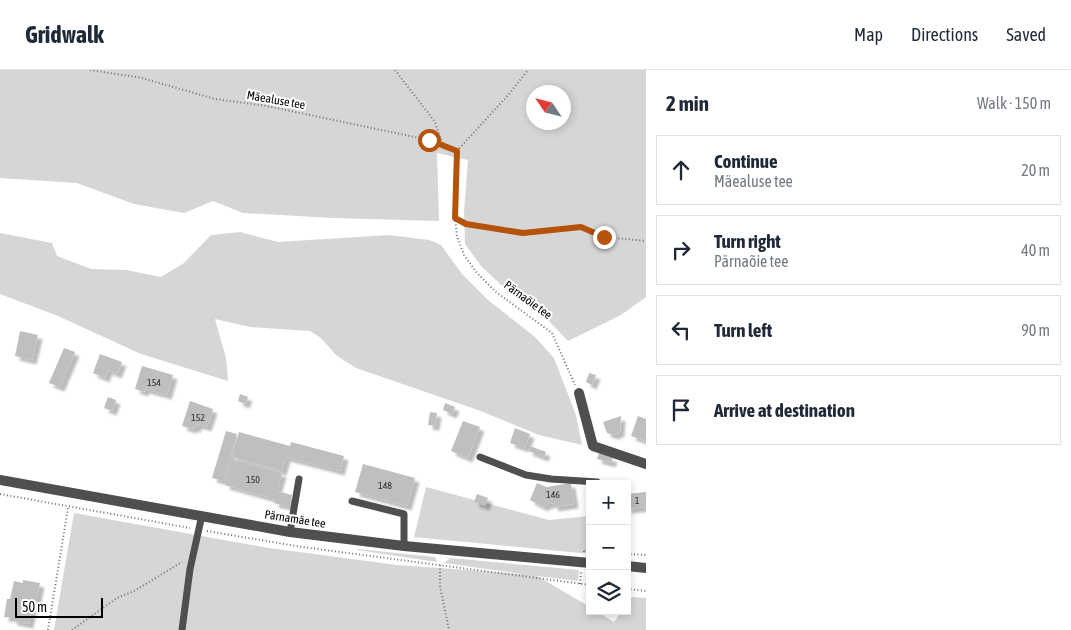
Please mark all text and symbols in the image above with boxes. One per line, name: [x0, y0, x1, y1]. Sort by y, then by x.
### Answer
text: Gridwalk: [25, 21, 104, 48]
text: Map: [854, 24, 883, 45]
text: Directions: [911, 24, 978, 45]
text: Saved: [1006, 24, 1046, 45]
north arrow: [526, 85, 571, 130]
street label: Mäealuse tee: [246, 88, 306, 112]
text: 2 min: [666, 91, 709, 115]
text: Walk · 150 m: [977, 94, 1051, 112]
route start: [418, 129, 441, 152]
text: Continue: [714, 150, 778, 172]
icon: ahead: [667, 156, 695, 184]
text: 20 m: [1021, 161, 1050, 179]
text: Mäealuse tee: [714, 172, 793, 190]
route end: [593, 226, 616, 249]
text: Turn right: [714, 230, 781, 252]
icon: right: [667, 236, 695, 264]
text: 40 m: [1021, 241, 1050, 259]
text: Pärnaõie tee: [714, 252, 788, 270]
street label: Pärnaõie tee: [501, 278, 555, 322]
icon: left: [667, 316, 695, 344]
text: Turn left: [714, 319, 772, 341]
text: 90 m: [1021, 321, 1050, 339]
house number: 154: [147, 377, 161, 388]
icon: arrive: [667, 396, 695, 424]
text: Arrive at destination: [714, 399, 855, 421]
house number: 152: [191, 412, 205, 423]
house number: 150: [246, 474, 260, 485]
house number: 148: [378, 480, 392, 491]
map controls: [586, 480, 631, 615]
button: +: [586, 480, 631, 525]
house number: 146: [546, 489, 560, 500]
house number: 1: [635, 495, 640, 506]
street label: Pärnamäe tee: [263, 507, 327, 531]
button: −: [586, 525, 631, 570]
button: layers: [586, 570, 631, 615]
scale bar: [15, 595, 102, 618]
text: 50 m: [22, 599, 47, 615]

